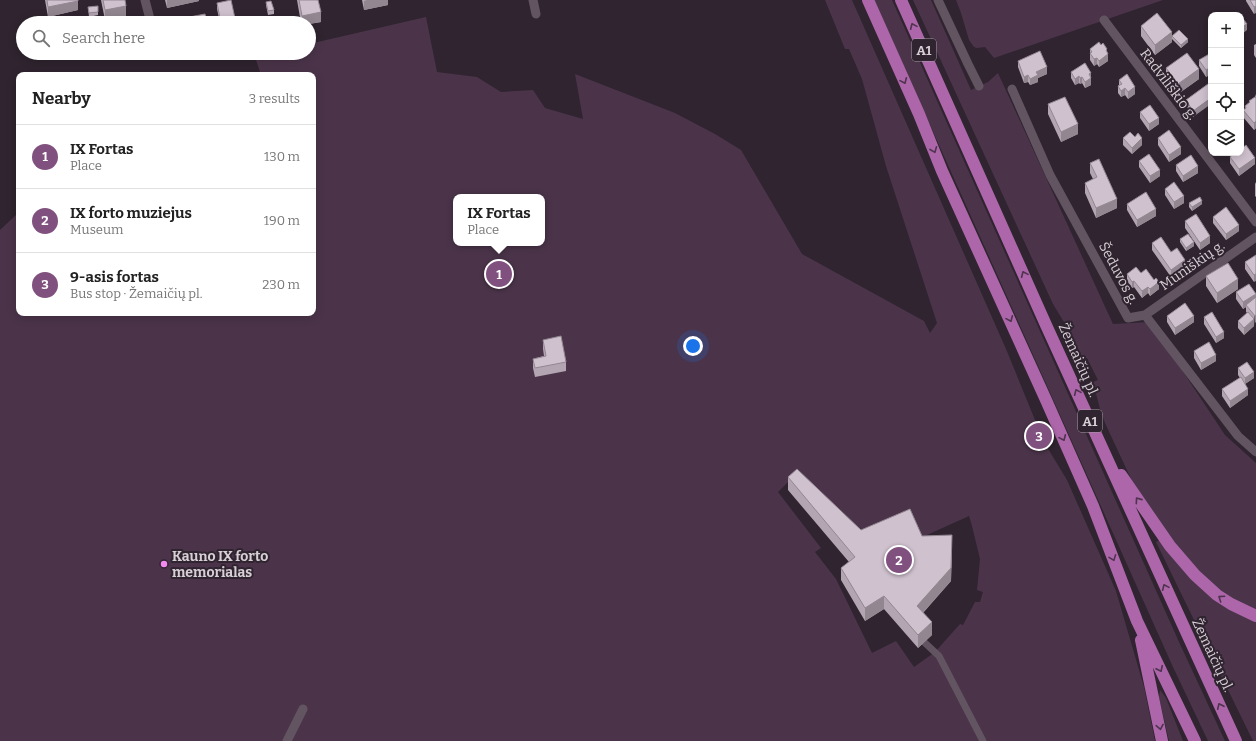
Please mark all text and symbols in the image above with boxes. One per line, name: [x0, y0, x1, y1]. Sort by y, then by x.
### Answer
map controls: [1208, 12, 1244, 156]
button: +: [1208, 12, 1244, 48]
search box: [16, 16, 316, 60]
one-way arrow: [910, 23, 918, 31]
icon: search: [30, 27, 52, 49]
text: Search here: [62, 29, 145, 47]
road number: A1: [912, 39, 936, 61]
street label: Radviliškio g.: [1136, 45, 1201, 123]
button: −: [1208, 48, 1244, 84]
one-way arrow: [899, 76, 907, 84]
button: locate: [1208, 84, 1244, 120]
text: Nearby: [32, 88, 91, 109]
text: 3 results: [249, 91, 300, 106]
button: layers: [1208, 120, 1244, 156]
text: IX Fortas: [70, 140, 134, 158]
one-way arrow: [929, 146, 937, 153]
text: 1: [42, 149, 48, 164]
text: 130 m: [264, 149, 300, 164]
text: Place: [70, 158, 102, 173]
popup: [453, 194, 545, 246]
text: IX forto muziejus: [70, 204, 192, 222]
text: IX Fortas: [467, 204, 531, 222]
text: 2: [41, 213, 49, 228]
text: 190 m: [264, 213, 300, 228]
text: Museum: [70, 222, 123, 237]
text: Place: [467, 222, 499, 237]
street label: Muniškių g.: [1157, 237, 1228, 294]
street label: Šeduvos g.: [1095, 239, 1143, 307]
pin: 1: [486, 259, 512, 289]
text: 9-asis fortas: [70, 268, 159, 286]
one-way arrow: [1021, 270, 1029, 278]
text: 3: [41, 277, 49, 292]
text: 230 m: [262, 277, 300, 292]
text: Bus stop · Žemaičių pl.: [70, 286, 203, 301]
one-way arrow: [1005, 315, 1013, 323]
street label: Žemaičių pl.: [1055, 321, 1102, 400]
your location: [683, 336, 703, 356]
one-way arrow: [1074, 389, 1082, 397]
road number: A1: [1078, 410, 1102, 432]
pin: 3: [1026, 421, 1052, 451]
one-way arrow: [1058, 434, 1066, 441]
one-way arrow: [1136, 497, 1143, 504]
pin: 2: [886, 545, 912, 575]
place label: Kauno IX forto memorialas: [172, 548, 268, 581]
one-way arrow: [1108, 554, 1116, 561]
marker: Kauno IX forto memorialas: [159, 559, 169, 569]
one-way arrow: [1162, 584, 1170, 591]
one-way arrow: [1219, 596, 1226, 603]
street label: Žemaičių pl.: [1188, 616, 1237, 695]
one-way arrow: [1155, 664, 1163, 672]
one-way arrow: [1217, 702, 1225, 710]
one-way arrow: [1155, 724, 1164, 731]

